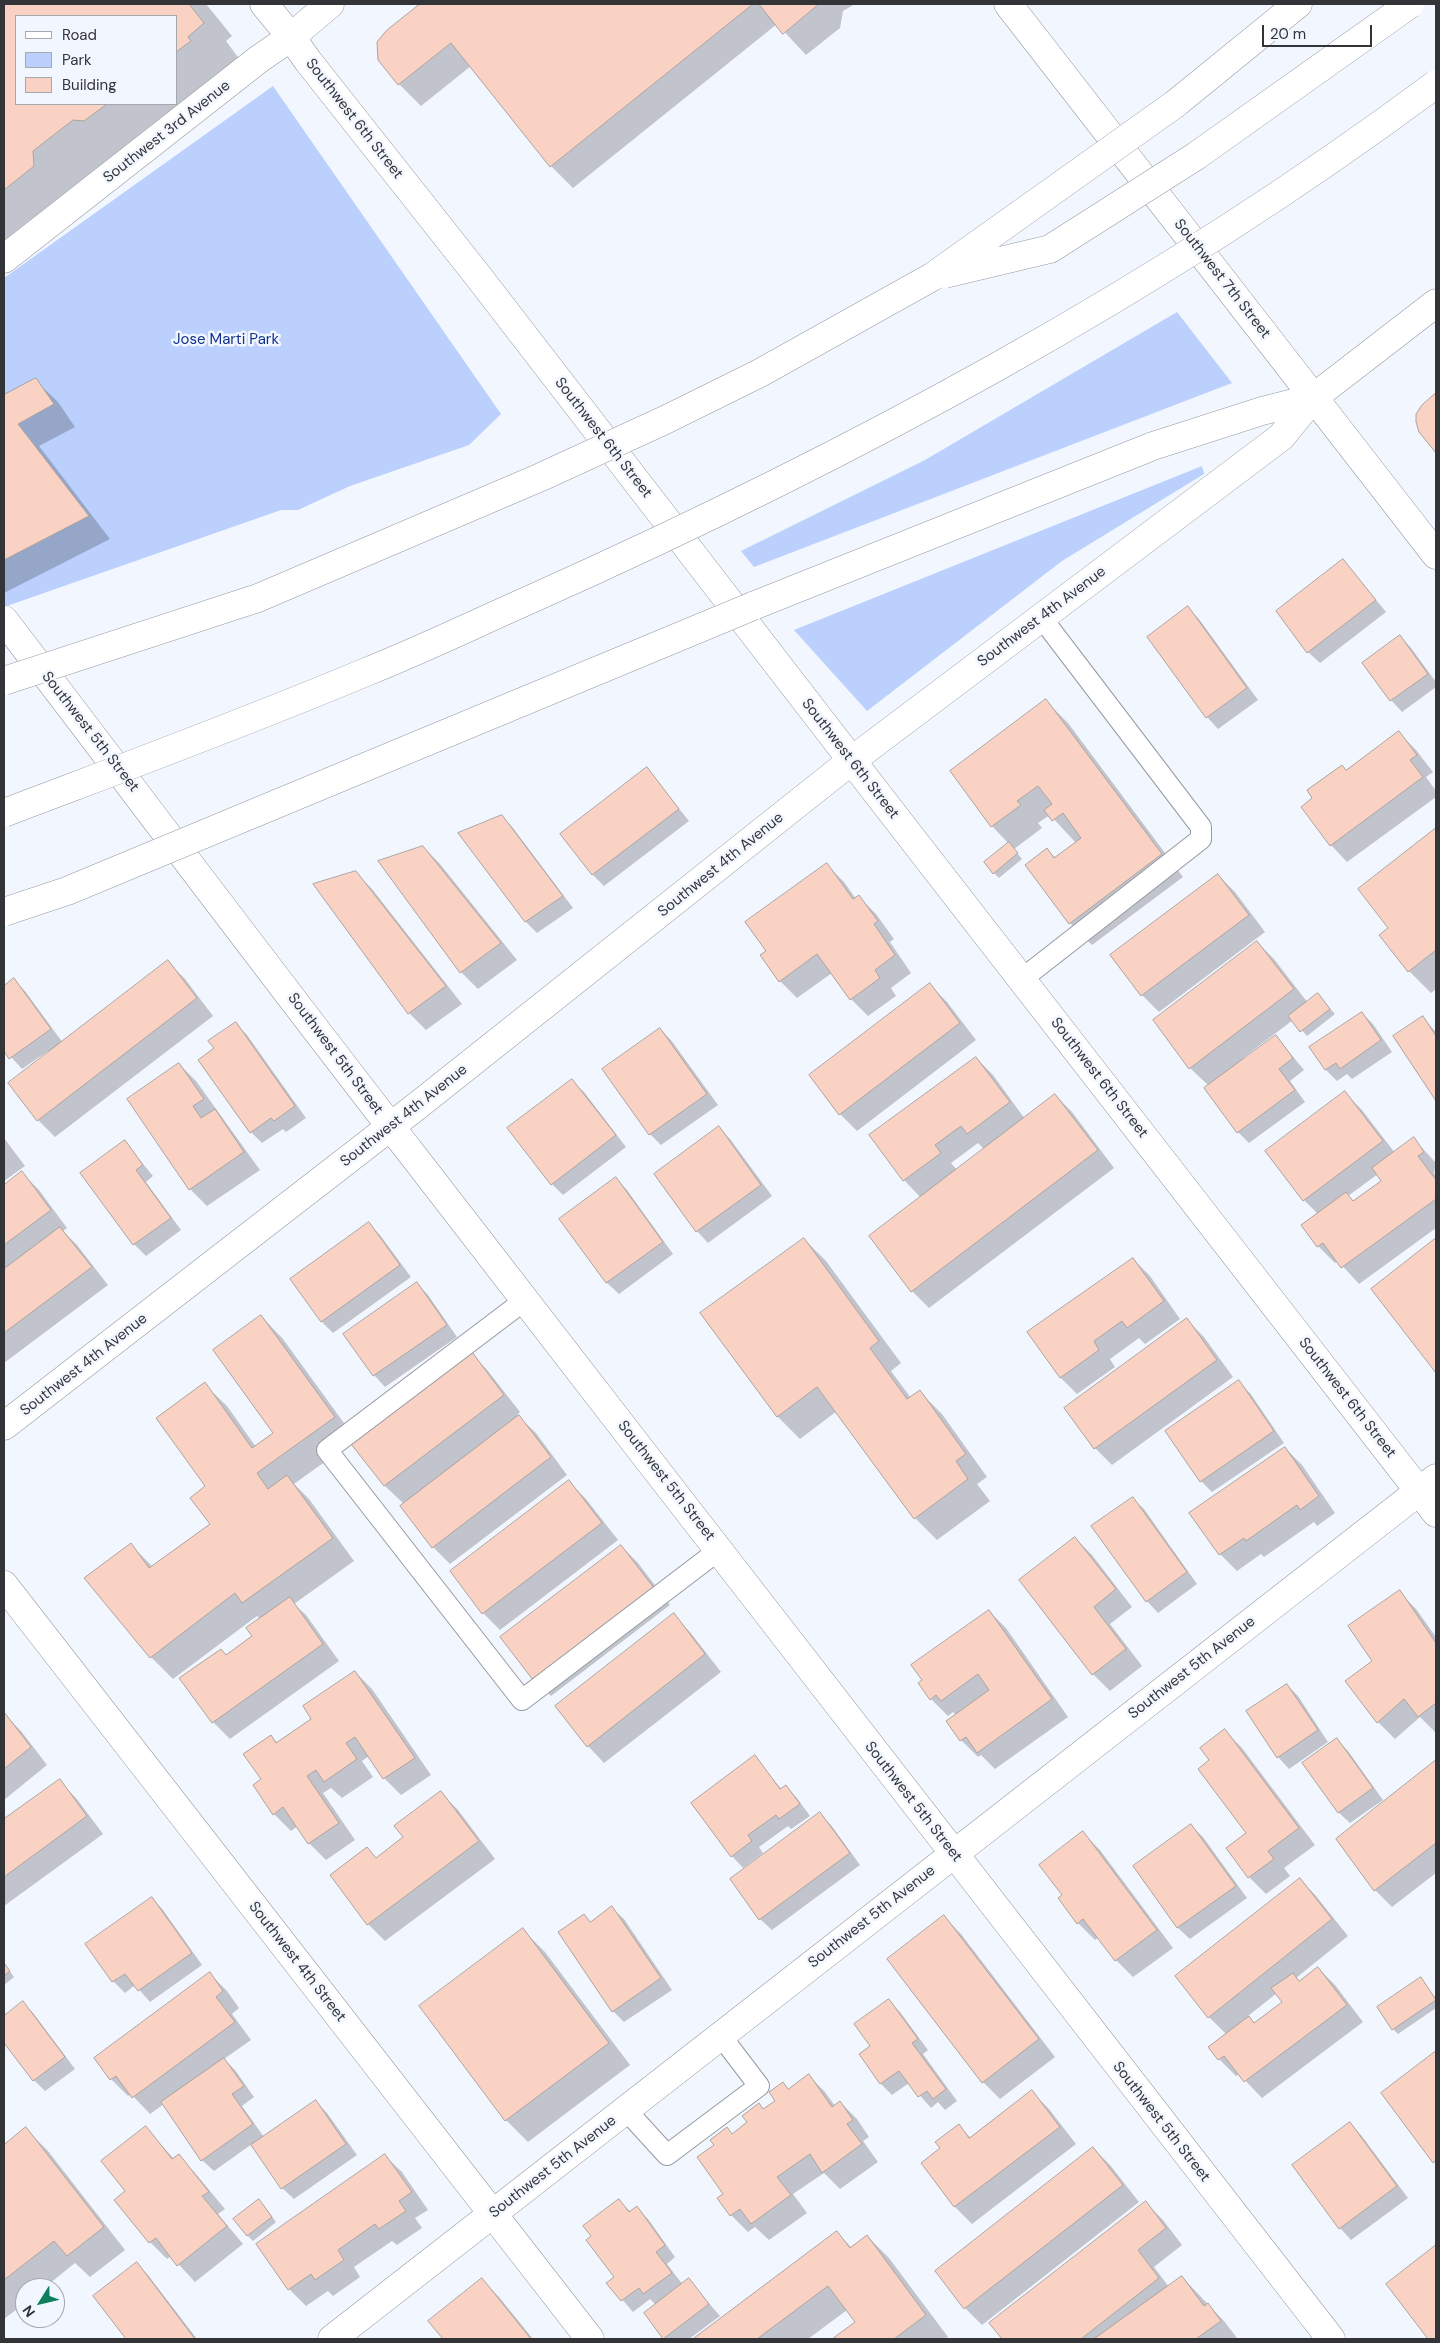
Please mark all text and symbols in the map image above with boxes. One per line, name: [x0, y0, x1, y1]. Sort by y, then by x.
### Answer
legend: [15, 15, 178, 105]
scale bar: [1265, 15, 1375, 47]
text: 20 m: [1270, 24, 1306, 44]
text: Road: [62, 25, 97, 45]
text: Park: [62, 50, 92, 70]
street label: Southwest 6th Street: [301, 55, 407, 183]
text: Building: [62, 75, 117, 95]
street label: Southwest 3rd Avenue: [100, 77, 234, 187]
street label: Southwest 7th Street: [1170, 216, 1274, 342]
park label: Jose Marti Park: [173, 331, 279, 349]
street label: Southwest 6th Street: [550, 374, 656, 502]
street label: Southwest 4th Avenue: [974, 563, 1110, 671]
street label: Southwest 5th Street: [37, 668, 143, 796]
street label: Southwest 6th Street: [797, 695, 903, 823]
street label: Southwest 4th Avenue: [655, 809, 787, 921]
street label: Southwest 5th Street: [283, 990, 387, 1118]
street label: Southwest 6th Street: [1046, 1014, 1152, 1142]
street label: Southwest 4th Avenue: [337, 1061, 471, 1171]
street label: Southwest 4th Avenue: [17, 1310, 151, 1420]
street label: Southwest 6th Street: [1294, 1334, 1400, 1462]
street label: Southwest 5th Street: [613, 1417, 719, 1545]
street label: Southwest 5th Avenue: [1125, 1613, 1259, 1723]
street label: Southwest 5th Street: [860, 1738, 966, 1866]
street label: Southwest 5th Avenue: [805, 1862, 939, 1972]
street label: Southwest 4th Street: [244, 1898, 350, 2026]
street label: Southwest 5th Street: [1108, 2058, 1214, 2186]
street label: Southwest 5th Avenue: [486, 2112, 620, 2222]
north arrow: [15, 2278, 65, 2328]
text: N: [18, 2302, 39, 2321]

